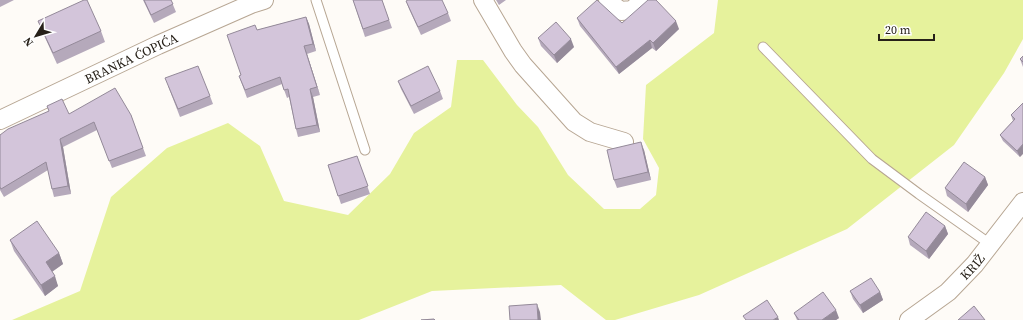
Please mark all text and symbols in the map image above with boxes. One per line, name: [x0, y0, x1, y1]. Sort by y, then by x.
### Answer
north arrow: [16, 16, 56, 56]
scale bar: [879, 16, 934, 42]
text: 20 m: [885, 22, 911, 38]
street label: BRANKA ĆOPIĆA: [82, 29, 181, 88]
text: N: [20, 34, 37, 50]
street label: KRIŽ: [956, 251, 989, 284]

